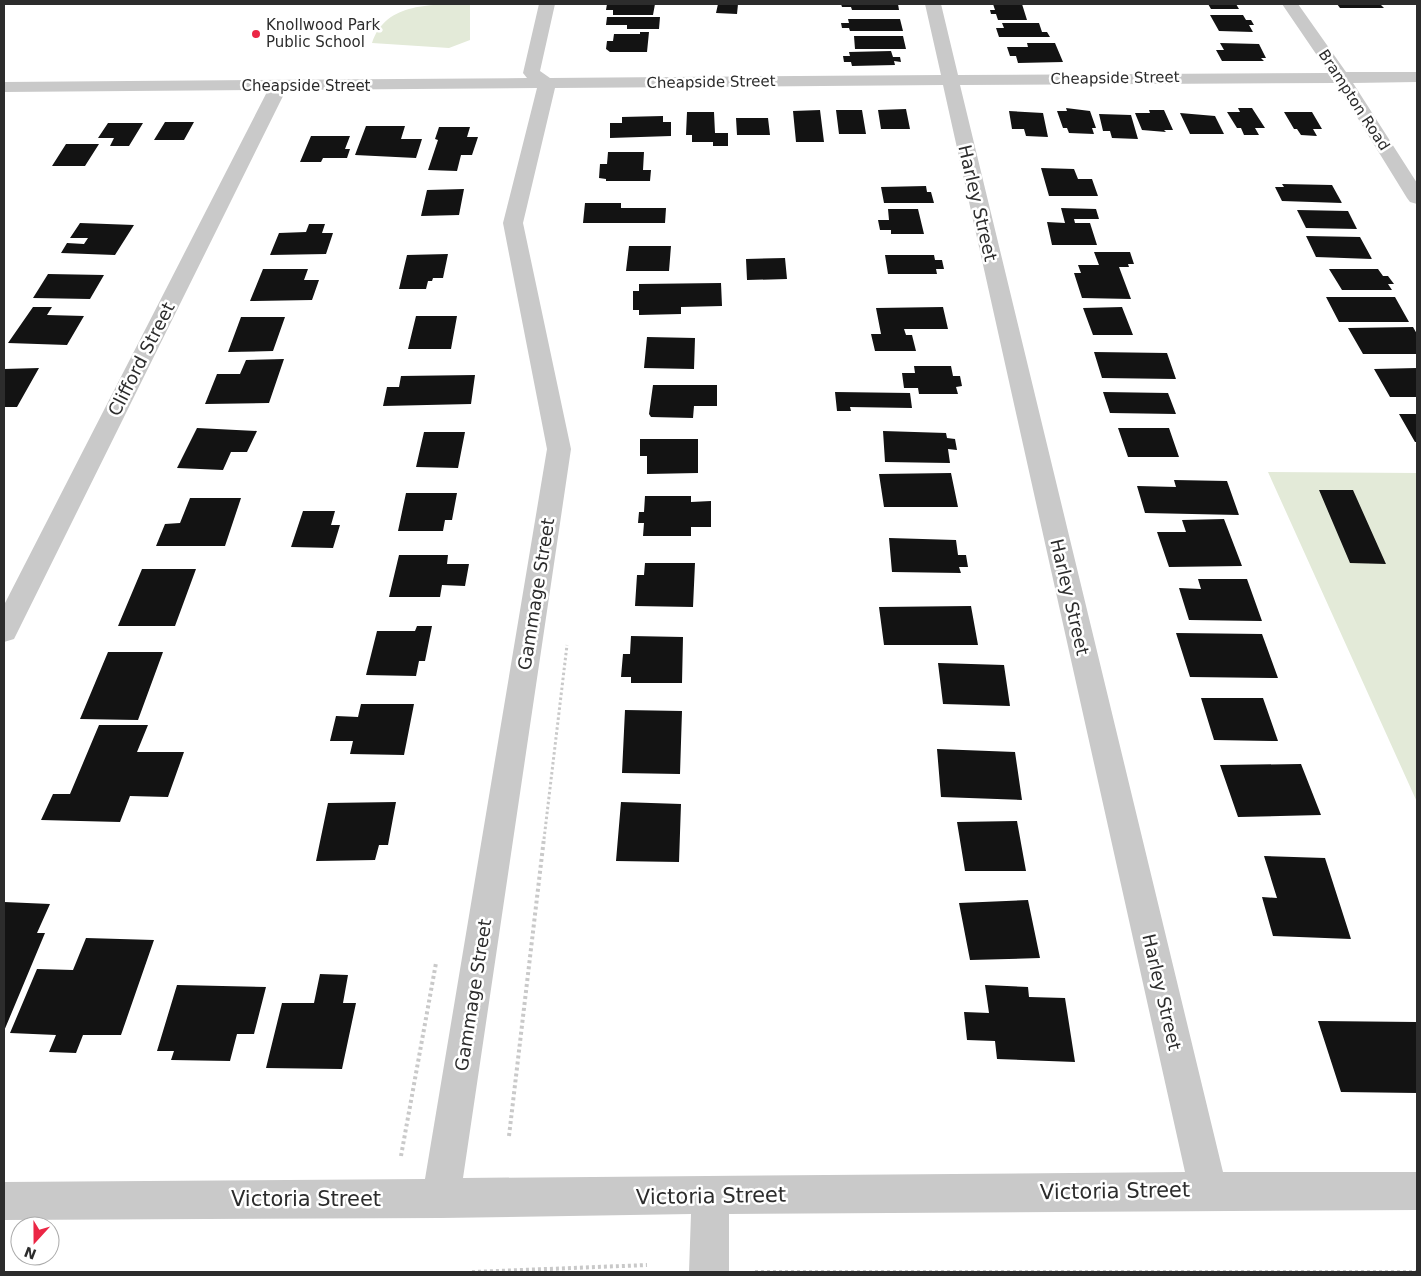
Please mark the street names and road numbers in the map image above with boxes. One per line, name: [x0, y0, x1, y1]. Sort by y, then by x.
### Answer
street label: Brampton Road: [1315, 46, 1393, 154]
street label: Cheapside Street: [1050, 68, 1180, 88]
street label: Cheapside Street: [646, 72, 776, 92]
street label: Cheapside Street: [241, 77, 371, 95]
street label: Harley Street: [954, 143, 1002, 263]
street label: Clifford Street: [103, 299, 179, 419]
street label: Gammage Street: [514, 516, 558, 672]
street label: Harley Street: [1046, 537, 1094, 657]
street label: Gammage Street: [451, 917, 495, 1073]
street label: Harley Street: [1138, 932, 1186, 1052]
street label: Victoria Street: [1040, 1178, 1190, 1204]
street label: Victoria Street: [636, 1183, 786, 1209]
street label: Victoria Street: [231, 1187, 381, 1211]

